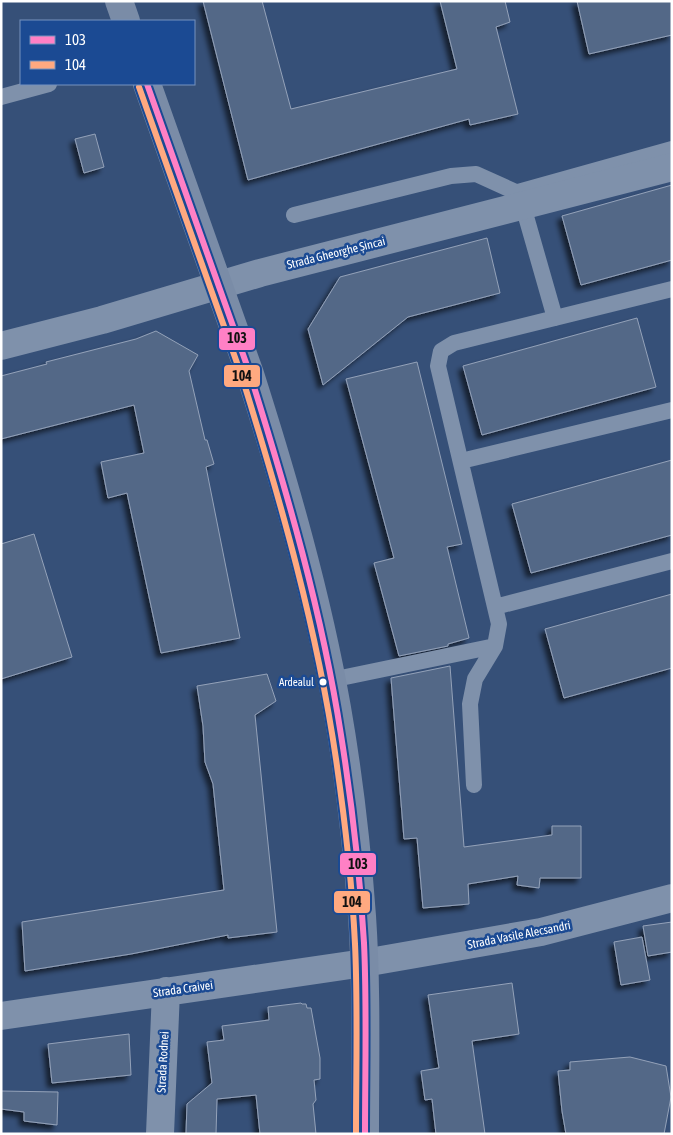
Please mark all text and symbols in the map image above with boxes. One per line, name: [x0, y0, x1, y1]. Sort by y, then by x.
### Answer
legend: [20, 20, 195, 85]
text: 103: [65, 31, 86, 48]
text: 104: [65, 56, 86, 73]
street label: Strada Gheorghe Șincai: [285, 234, 387, 272]
line badge: 103: [218, 327, 256, 351]
text: 103: [227, 330, 247, 346]
line badge: 104: [223, 364, 261, 388]
text: 104: [232, 368, 252, 384]
place label: Ardealul: [279, 676, 314, 688]
marker: Ardealul: [318, 677, 328, 687]
line badge: 103: [339, 852, 377, 876]
text: 103: [348, 856, 368, 872]
line badge: 104: [333, 890, 371, 914]
text: 104: [342, 894, 362, 910]
street label: Strada Vasile Alecsandri: [466, 918, 572, 952]
street label: Strada Craivei: [152, 978, 214, 1000]
street label: Strada Rodnei: [154, 1031, 172, 1093]

